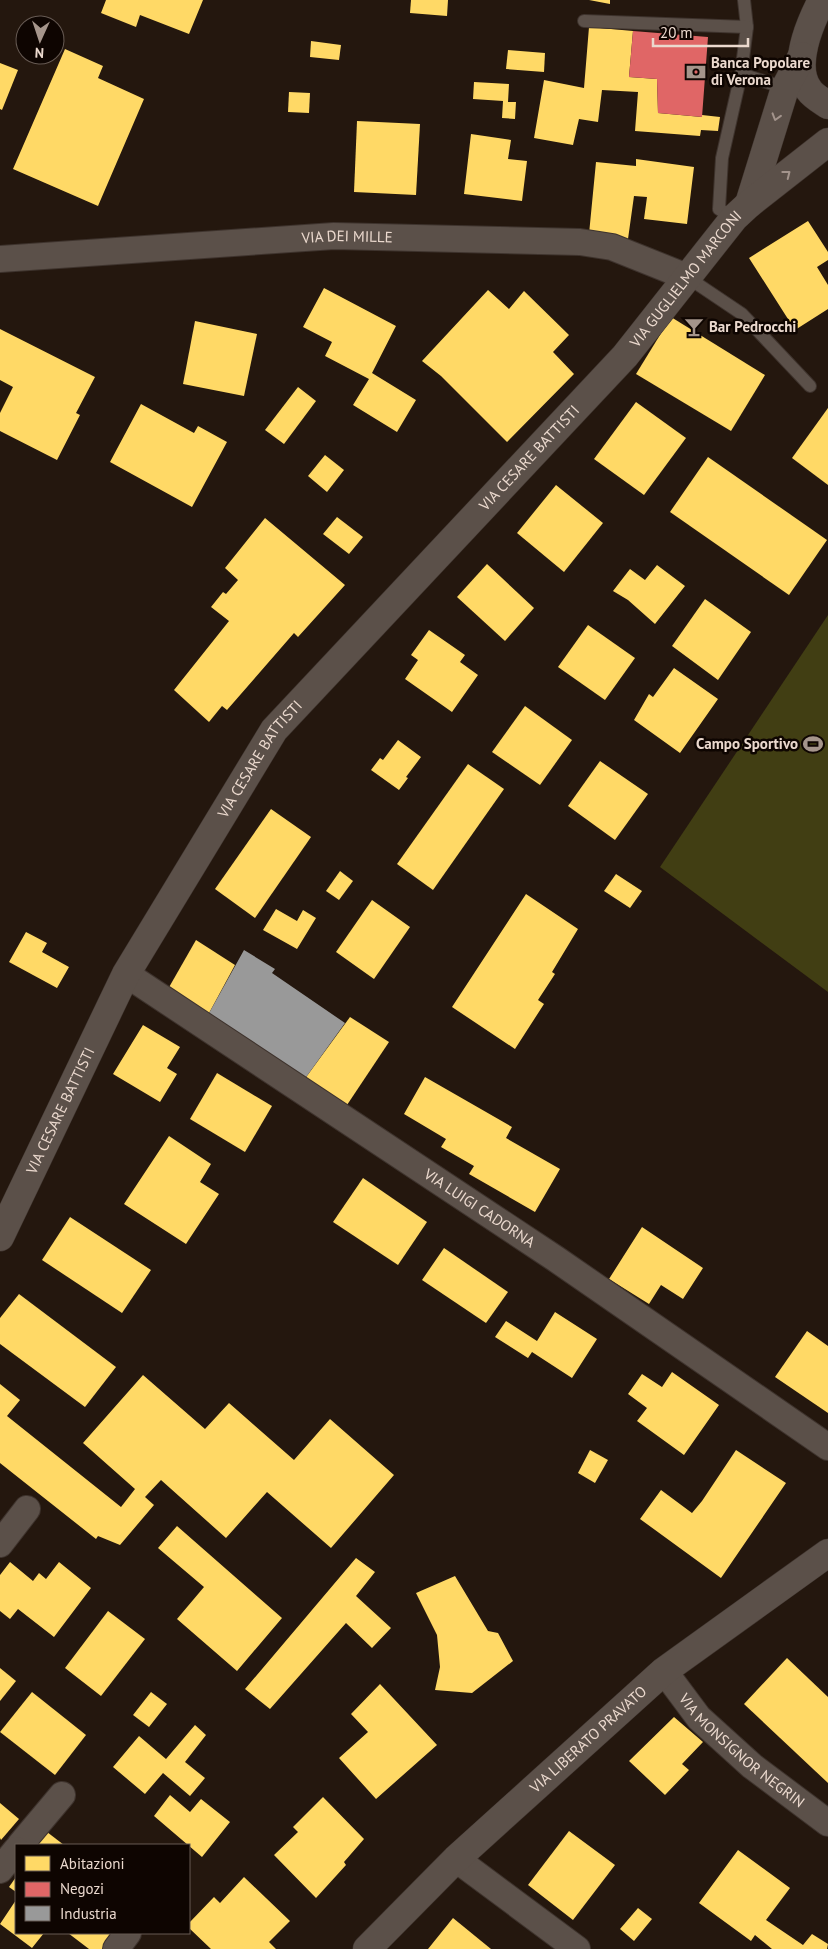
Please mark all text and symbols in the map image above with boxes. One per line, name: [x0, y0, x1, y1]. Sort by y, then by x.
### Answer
north arrow: [15, 15, 65, 65]
scale bar: [653, 15, 748, 47]
text: 20 m: [660, 23, 693, 42]
text: N: [34, 44, 44, 62]
place label: Banca Popolare di Verona: [711, 53, 811, 89]
bank icon: Banca Popolare di Verona: [685, 61, 707, 83]
one-way arrow: [772, 112, 782, 120]
one-way arrow: [781, 171, 790, 179]
street label: VIA GUGLIELMO MARCONI: [625, 206, 745, 352]
street label: VIA DEI MILLE: [300, 226, 393, 247]
bar icon: Bar Pedrocchi: [683, 316, 705, 338]
place label: Bar Pedrocchi: [709, 317, 796, 336]
street label: VIA CESARE BATTISTI: [474, 401, 583, 515]
street label: VIA CESARE BATTISTI: [213, 696, 306, 822]
sports icon: Campo Sportivo: [802, 733, 824, 755]
place label: Campo Sportivo: [696, 734, 798, 753]
street label: VIA CESARE BATTISTI: [21, 1044, 98, 1178]
street label: VIA LUIGI CADORNA: [420, 1164, 539, 1252]
street label: VIA LIBERATO PRAVATO: [525, 1681, 650, 1797]
street label: VIA MONSIGNOR NEGRIN: [674, 1689, 809, 1811]
legend: [15, 1844, 190, 1934]
text: Abitazioni: [60, 1854, 124, 1873]
text: Negozi: [60, 1879, 104, 1898]
text: Industria: [60, 1904, 117, 1923]

